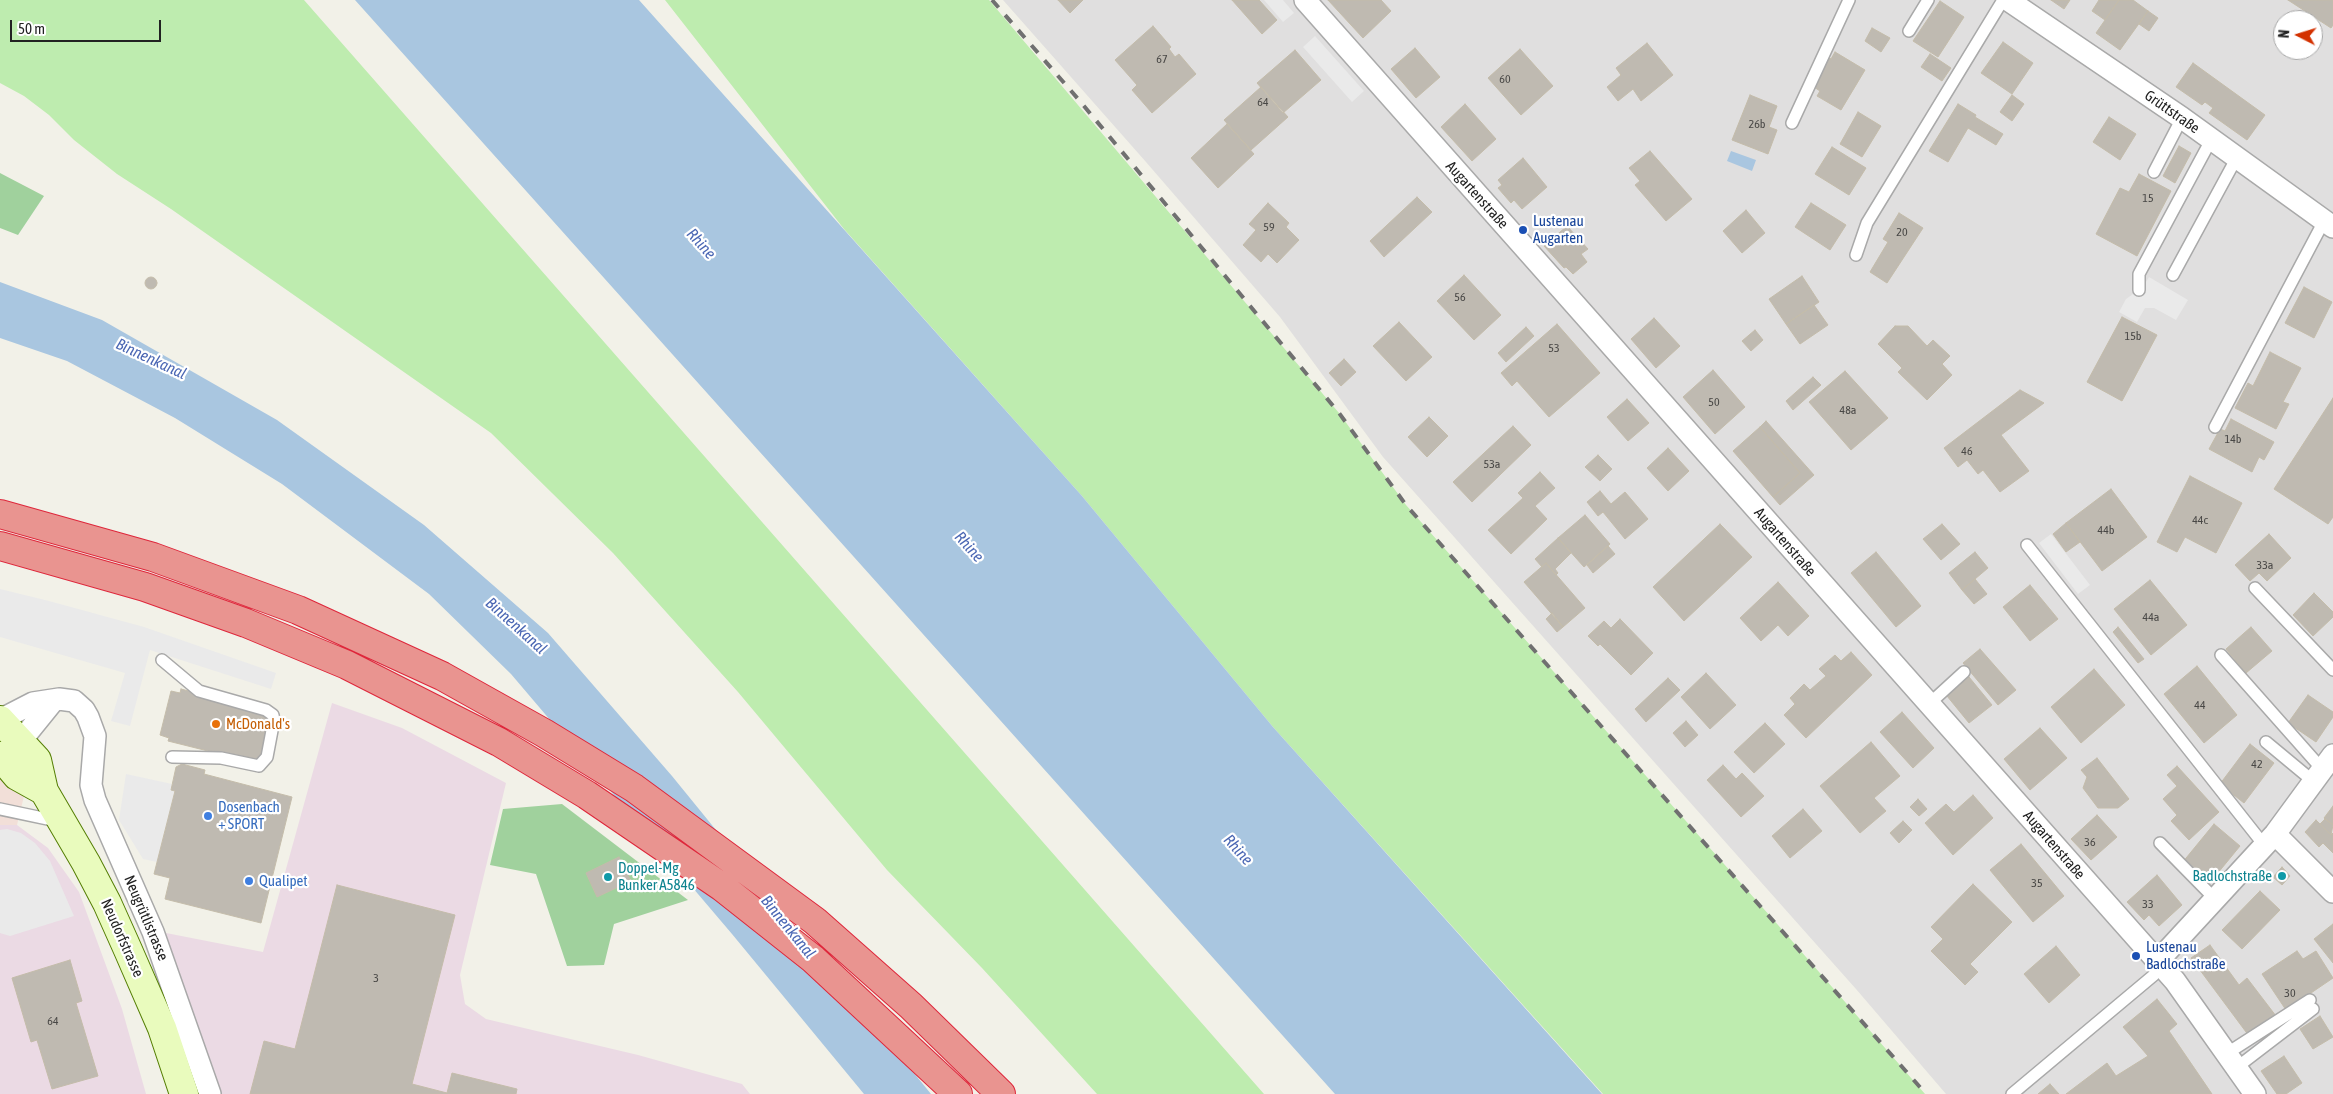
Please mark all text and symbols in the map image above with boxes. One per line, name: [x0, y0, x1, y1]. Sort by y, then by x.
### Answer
scale bar: [12, 10, 164, 42]
north arrow: [2273, 10, 2323, 60]
text: 50 m: [18, 20, 45, 37]
text: N: [2276, 29, 2292, 39]
house number: 67: [1156, 52, 1168, 66]
house number: 60: [1499, 72, 1511, 86]
street label: Grüttstraße: [2141, 87, 2203, 137]
house number: 64: [1257, 95, 1269, 109]
house number: 26b: [1749, 117, 1765, 131]
street label: Augartenstraße: [1442, 157, 1512, 233]
house number: 15: [2142, 191, 2154, 205]
place label: Lustenau Augarten: [1533, 212, 1584, 247]
house number: 59: [1263, 220, 1275, 234]
marker: Lustenau Augarten: [1517, 224, 1529, 236]
water label: Rhine: [682, 225, 720, 263]
house number: 20: [1896, 225, 1908, 239]
house number: 56: [1454, 290, 1466, 304]
house number: 15b: [2125, 329, 2141, 343]
water label: Binnenkanal: [113, 334, 189, 384]
house number: 53: [1548, 341, 1560, 355]
house number: 50: [1708, 395, 1720, 409]
house number: 48a: [1840, 403, 1856, 417]
house number: 14b: [2225, 432, 2241, 446]
house number: 46: [1961, 444, 1973, 458]
house number: 53a: [1484, 457, 1500, 471]
street label: Augartenstraße: [1750, 504, 1820, 580]
house number: 44c: [2192, 513, 2208, 527]
house number: 44b: [2098, 523, 2114, 537]
water label: Rhine: [950, 528, 988, 566]
house number: 33a: [2257, 558, 2273, 572]
water label: Binnenkanal: [482, 594, 550, 658]
house number: 44a: [2143, 610, 2159, 624]
house number: 44: [2194, 698, 2206, 712]
place label: McDonald's: [226, 715, 290, 733]
marker: McDonald's: [210, 718, 222, 730]
house number: 42: [2251, 757, 2263, 771]
place label: Dosenbach + SPORT: [218, 798, 280, 833]
street label: Augartenstraße: [2019, 807, 2089, 883]
marker: Dosenbach + SPORT: [202, 810, 214, 822]
water label: Rhine: [1219, 831, 1257, 869]
house number: 36: [2084, 835, 2096, 849]
place label: Doppel-Mg Bunker A5846: [618, 859, 695, 894]
place label: Badlochstraße: [2193, 867, 2272, 885]
marker: Badlochstraße: [2276, 870, 2288, 882]
marker: Doppel-Mg Bunker A5846: [602, 871, 614, 883]
place label: Qualipet: [259, 872, 308, 890]
street label: Neugrütlistrasse: [120, 873, 172, 963]
marker: Qualipet: [243, 875, 255, 887]
house number: 35: [2031, 876, 2043, 890]
water label: Binnenkanal: [757, 892, 819, 962]
street label: Neudorfstrasse: [97, 896, 147, 980]
house number: 33: [2142, 897, 2154, 911]
place label: Lustenau Badlochstraße: [2146, 938, 2225, 973]
marker: Lustenau Badlochstraße: [2130, 950, 2142, 962]
house number: 3: [373, 971, 379, 985]
house number: 30: [2284, 986, 2296, 1000]
house number: 64: [47, 1014, 59, 1028]

